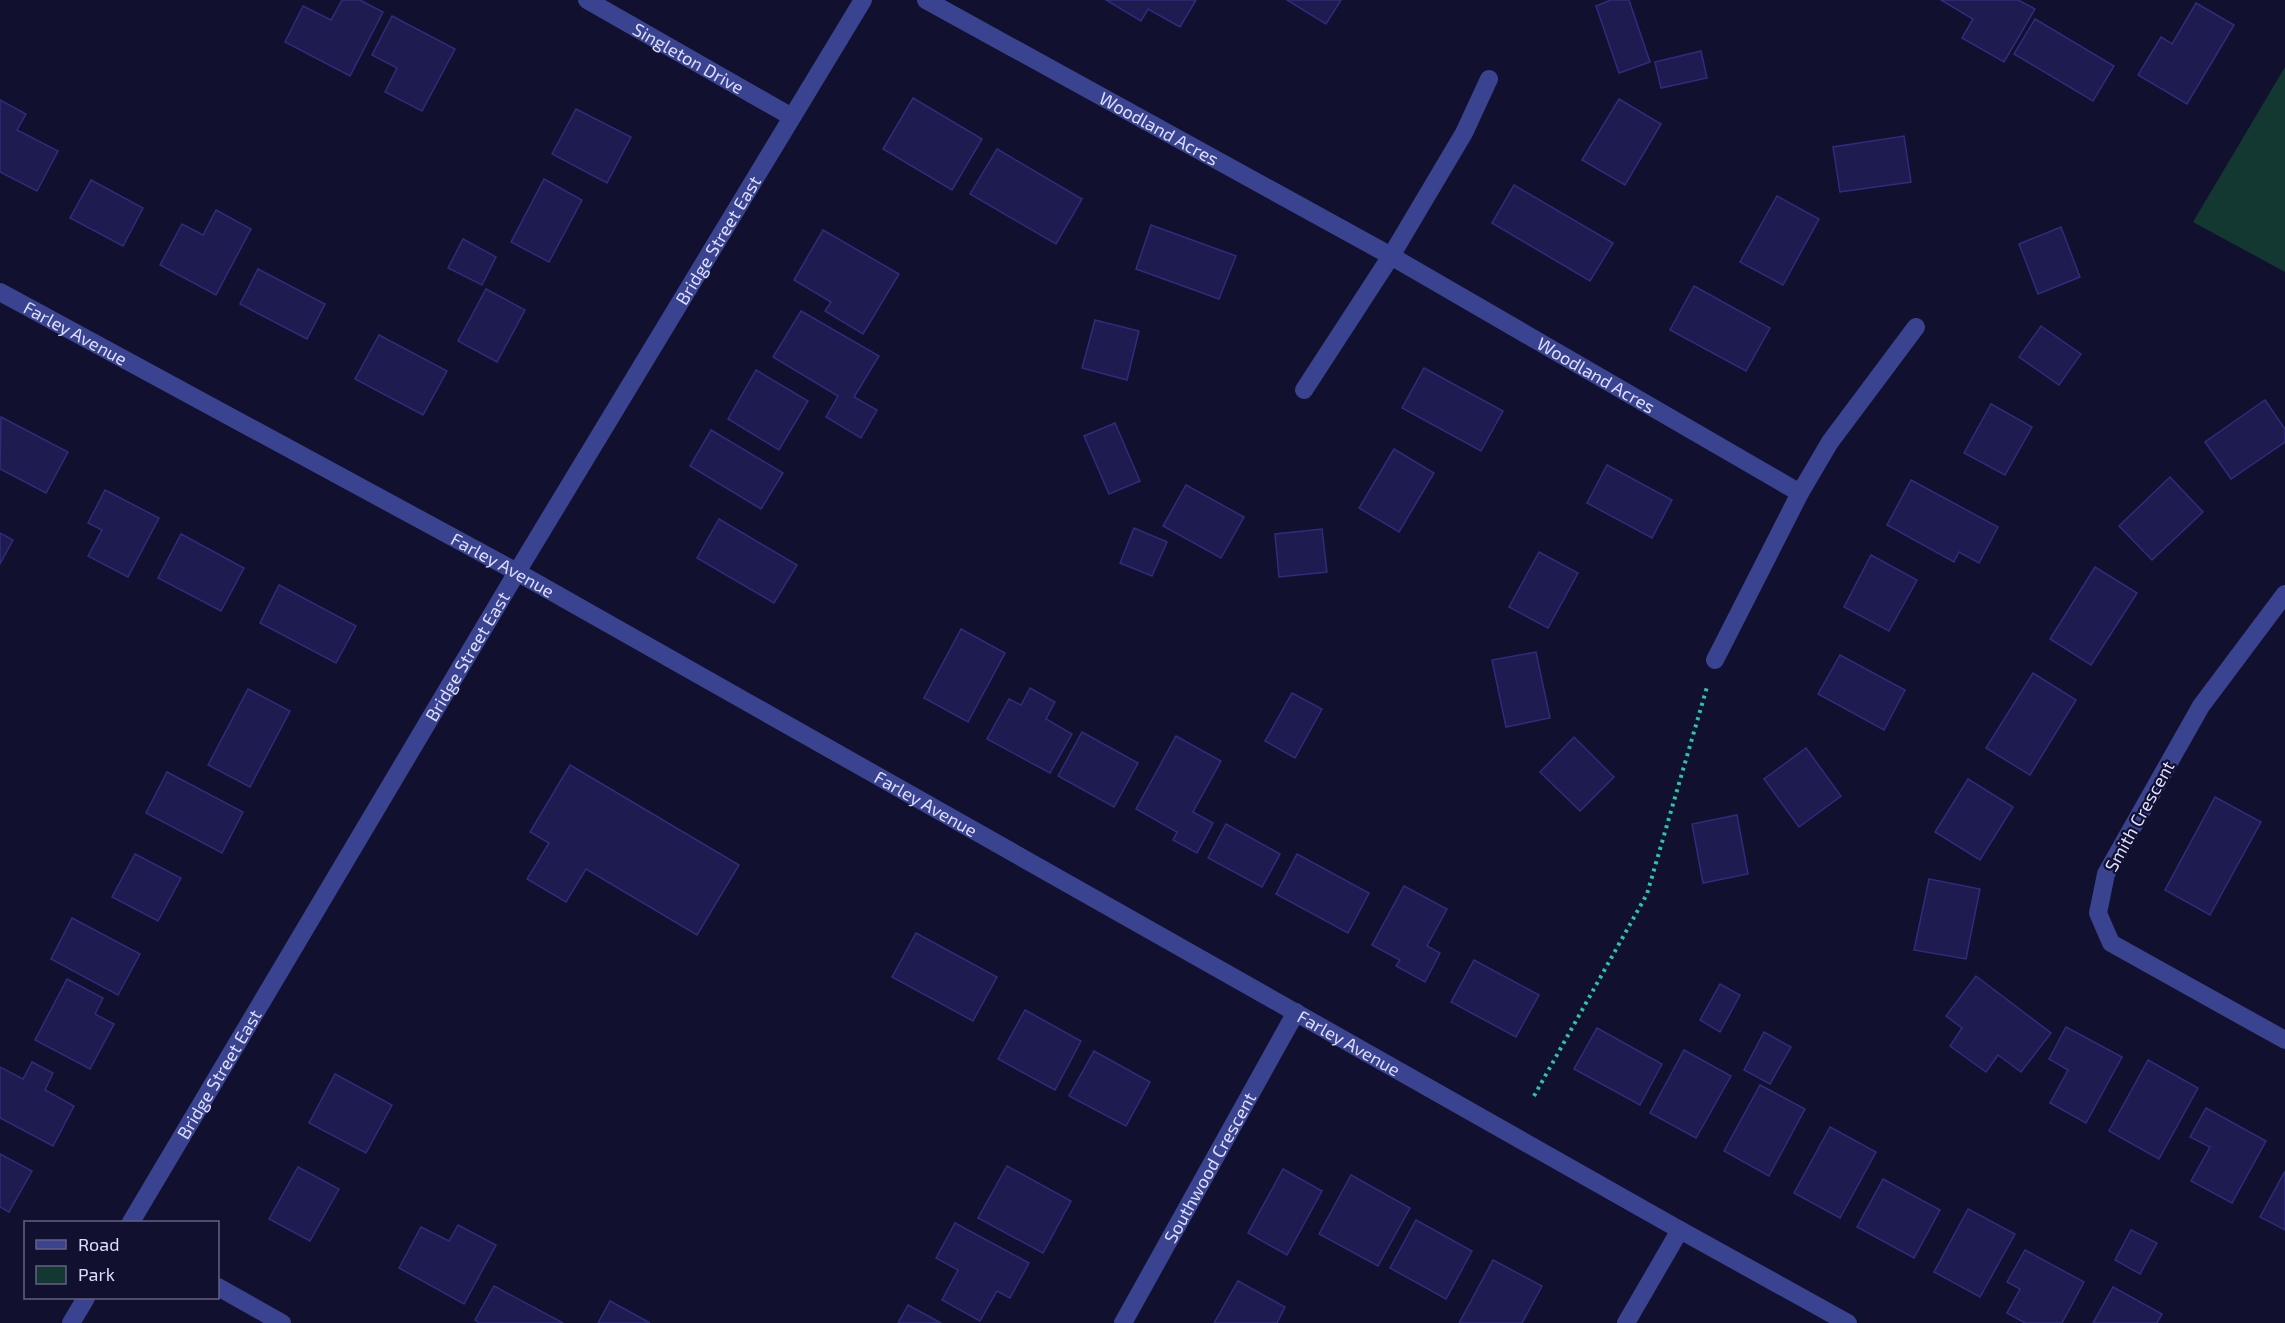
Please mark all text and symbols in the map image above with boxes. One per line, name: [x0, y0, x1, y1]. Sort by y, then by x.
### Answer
street label: Singleton Drive: [629, 18, 748, 98]
street label: Woodland Acres: [1095, 87, 1223, 170]
street label: Bridge Street East: [670, 171, 765, 309]
street label: Farley Avenue: [20, 296, 131, 370]
street label: Woodland Acres: [1533, 332, 1659, 418]
street label: Farley Avenue: [447, 527, 558, 602]
street label: Bridge Street East: [420, 587, 514, 725]
street label: Smith Crescent: [2099, 757, 2179, 875]
street label: Farley Avenue: [871, 766, 981, 841]
street label: Bridge Street East: [172, 1005, 266, 1143]
street label: Farley Avenue: [1294, 1005, 1404, 1081]
street label: Southwood Crescent: [1159, 1088, 1260, 1247]
legend: [24, 1221, 219, 1299]
text: Road: [78, 1233, 119, 1255]
text: Park: [78, 1263, 115, 1285]

